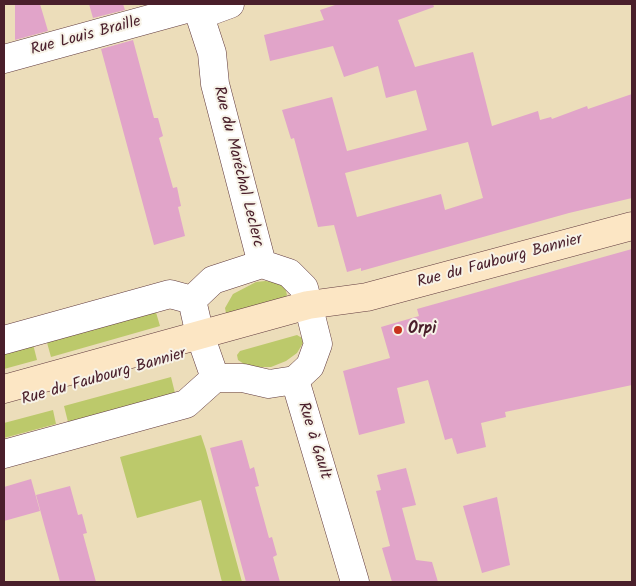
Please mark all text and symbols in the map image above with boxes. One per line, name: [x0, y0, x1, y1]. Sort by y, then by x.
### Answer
street label: Rue Louis Braille: [29, 13, 143, 61]
street label: Rue du Maréchal Leclerc: [208, 84, 266, 250]
street label: Rue du Faubourg Bannier: [415, 231, 585, 293]
place label: Orpi: [408, 320, 436, 340]
marker: Orpi: [392, 324, 404, 336]
street label: Rue du Faubourg Bannier: [20, 345, 188, 411]
street label: Rue à Gault: [292, 400, 334, 482]

